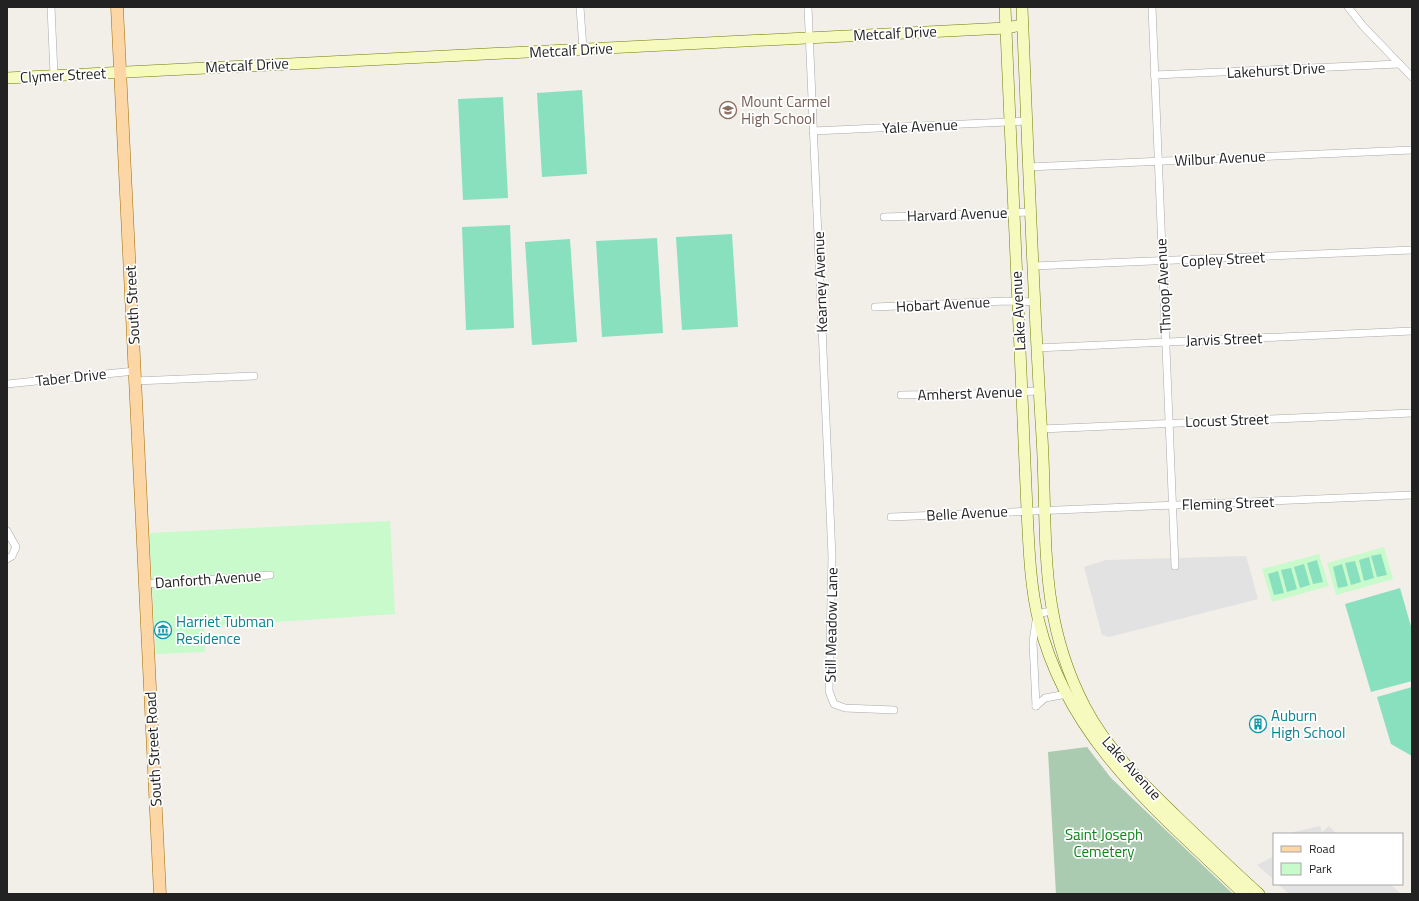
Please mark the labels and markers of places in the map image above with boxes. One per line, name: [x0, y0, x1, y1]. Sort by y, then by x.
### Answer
place label: Mount Carmel High School: [741, 90, 830, 130]
school or university icon: Mount Carmel High School: [718, 100, 738, 120]
place label: Harriet Tubman Residence: [176, 610, 274, 650]
museum icon: Harriet Tubman Residence: [153, 620, 173, 640]
place label: Auburn High School: [1271, 704, 1346, 744]
building icon: Auburn High School: [1248, 714, 1268, 734]

